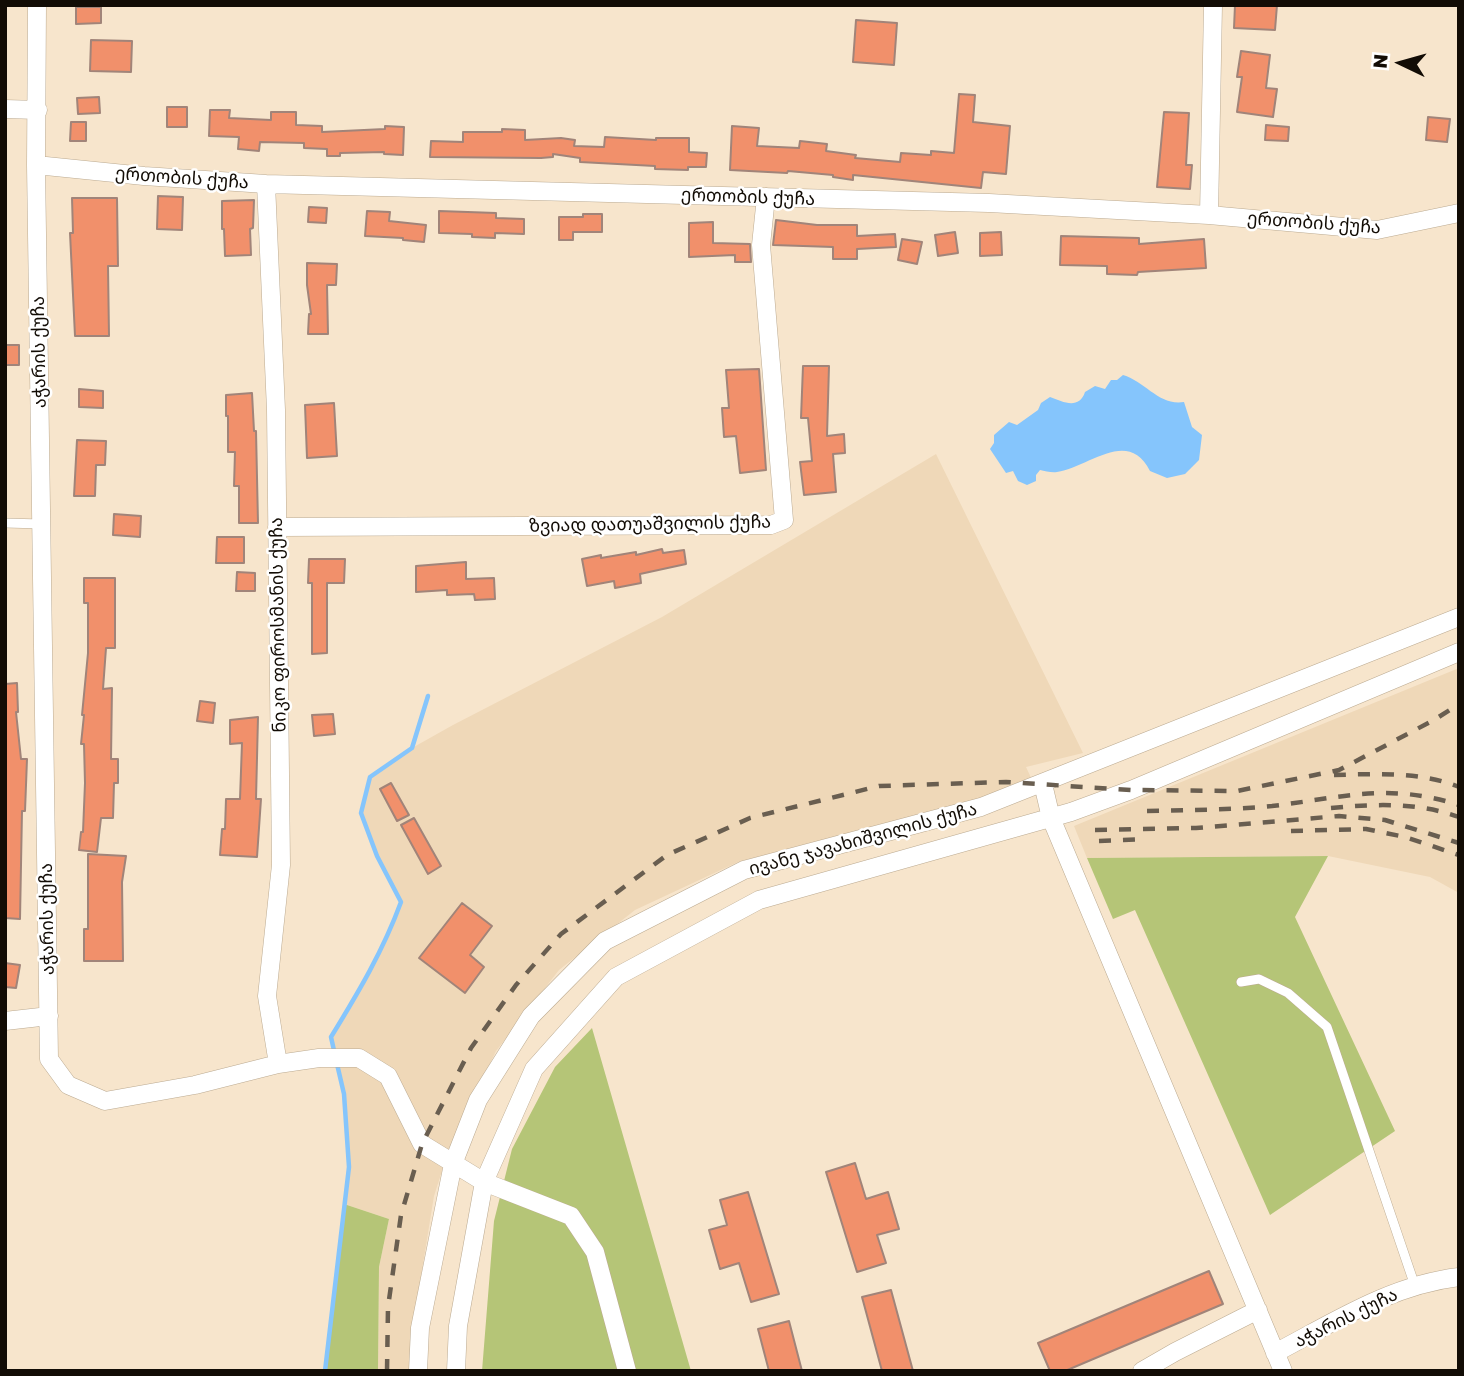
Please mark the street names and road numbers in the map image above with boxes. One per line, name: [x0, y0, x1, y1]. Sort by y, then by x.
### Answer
street label: ერთობის ქუჩა: [114, 163, 250, 193]
street label: ერთობის ქუჩა: [681, 184, 815, 210]
street label: ერთობის ქუჩა: [1246, 208, 1382, 238]
street label: აჭარის ქუჩა: [27, 296, 51, 408]
street label: ზვიად დათუაშვილის ქუჩა: [529, 511, 771, 537]
street label: ნიკო ფიროსმანის ქუჩა: [265, 517, 291, 733]
street label: ივანე ჯავახიშვილის ქუჩა: [747, 798, 979, 880]
street label: აჭარის ქუჩა: [35, 863, 59, 975]
street label: აჭარის ქუჩა: [1291, 1284, 1401, 1352]

